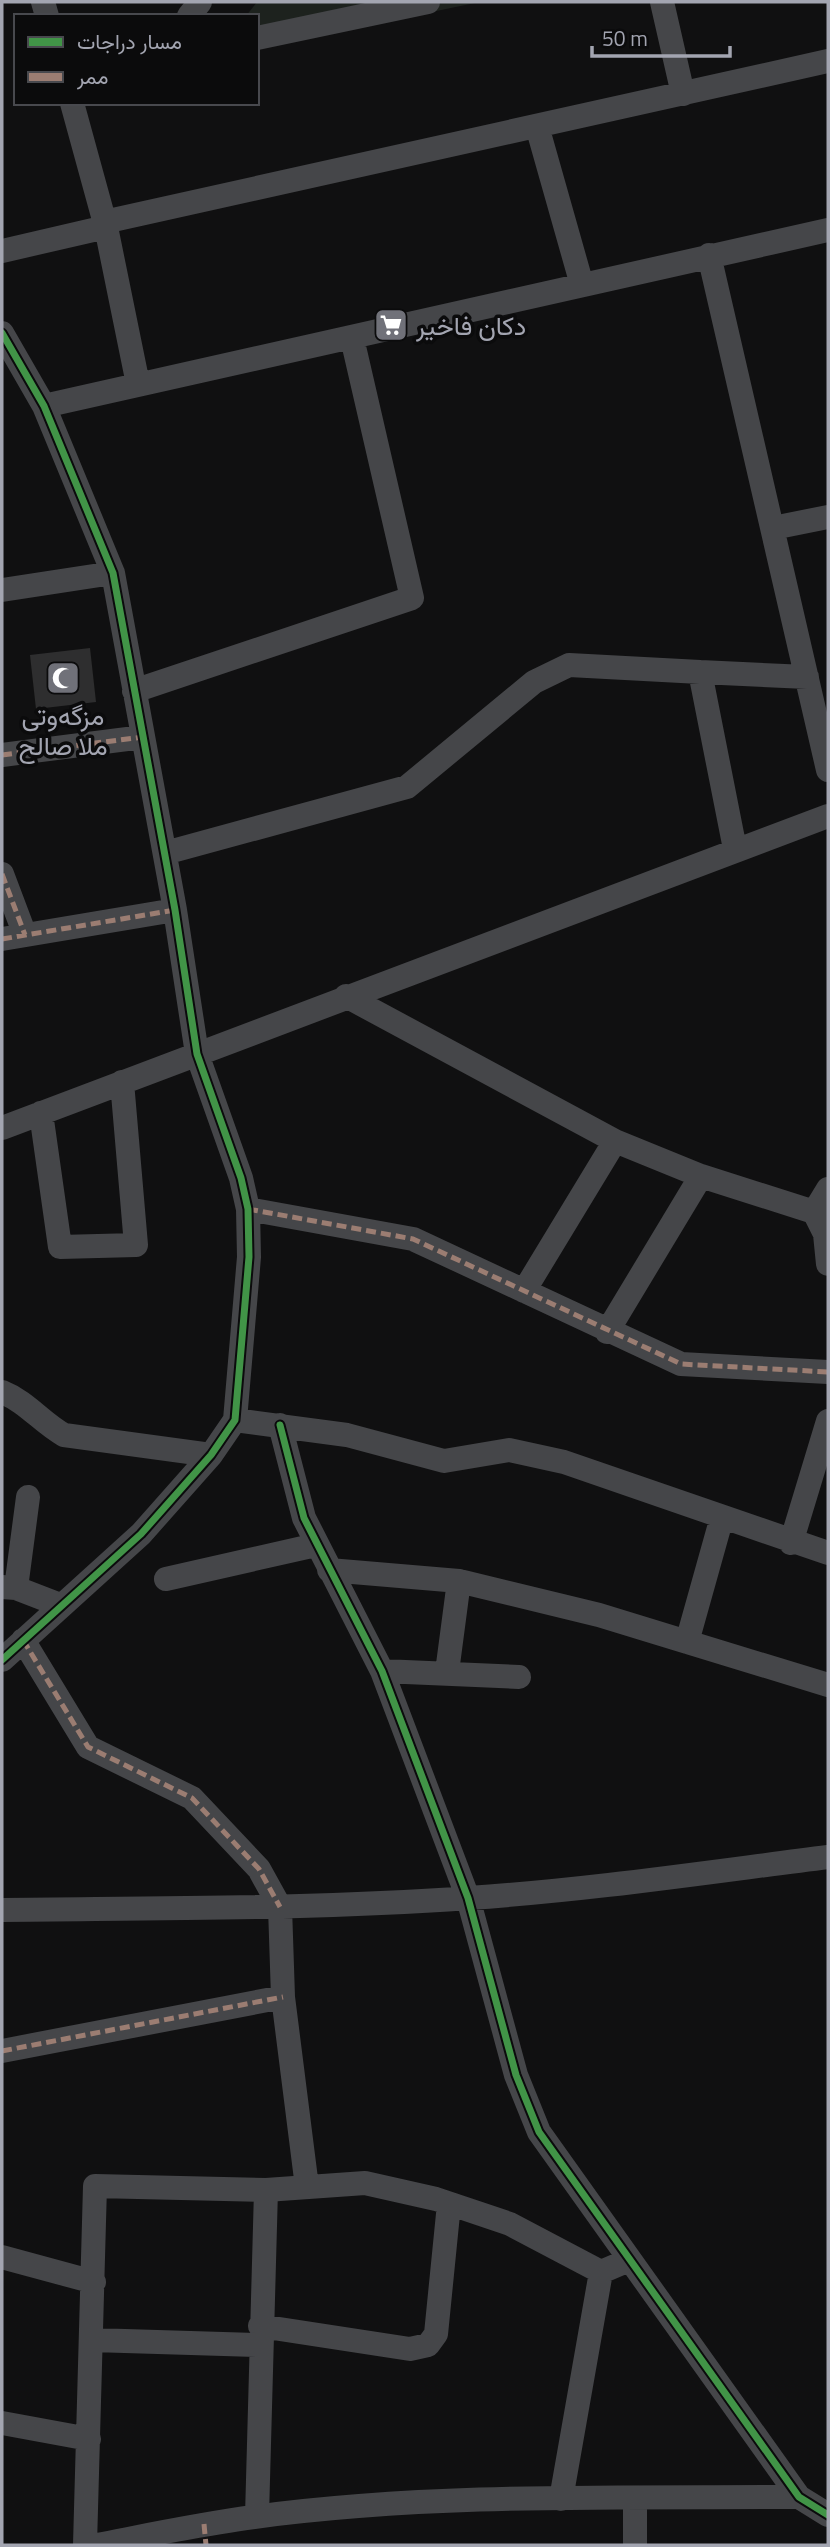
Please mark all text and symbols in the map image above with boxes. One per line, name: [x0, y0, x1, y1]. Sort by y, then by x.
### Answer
legend: [14, 14, 259, 105]
scale bar: [592, 14, 730, 58]
text: 50 m: [602, 22, 648, 54]
text: مسار دراجات: [77, 25, 182, 57]
text: ممر: [76, 60, 108, 92]
supermarket icon: دكان فاخیر: [372, 306, 410, 344]
place label: دكان فاخیر: [415, 306, 526, 345]
mosque icon: مزگه‌وتی ملا صالح: [44, 659, 82, 697]
place label: مزگه‌وتی ملا صالح: [18, 696, 108, 765]

